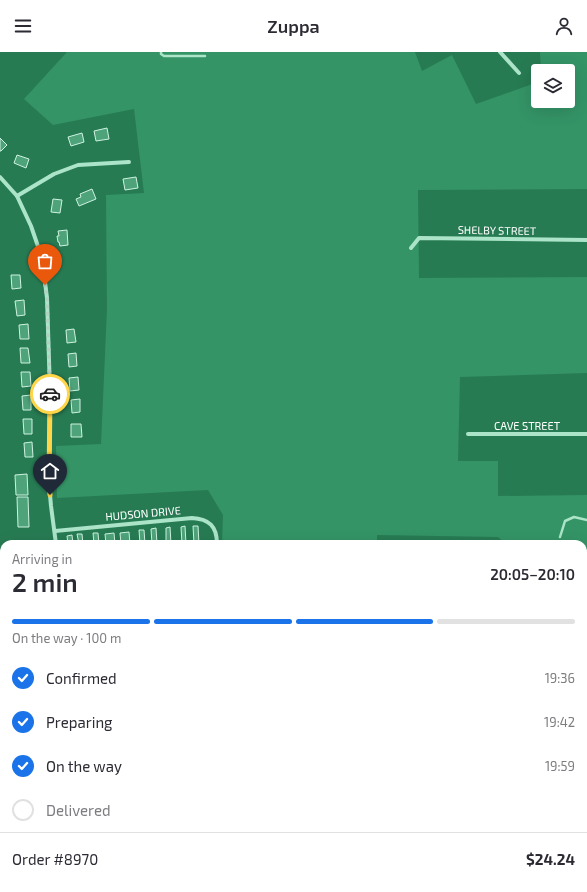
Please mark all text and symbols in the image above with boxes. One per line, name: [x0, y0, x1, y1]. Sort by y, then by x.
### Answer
icon: menu: [12, 15, 34, 37]
text: Zuppa: [267, 15, 320, 37]
icon: person: [553, 15, 575, 37]
map controls: [531, 64, 575, 108]
button: layers: [531, 64, 575, 108]
street label: SHELBY STREET: [458, 223, 537, 237]
pin: [28, 244, 62, 285]
icon: bag: [34, 250, 56, 272]
courier: [30, 374, 70, 414]
icon: car: [39, 383, 61, 405]
street label: CAVE STREET: [494, 419, 561, 432]
pin: [33, 454, 67, 495]
icon: home: [39, 460, 61, 482]
street label: HUDSON DRIVE: [105, 503, 181, 523]
text: Arriving in: [12, 551, 72, 567]
text: 20:05–20:10: [490, 565, 575, 583]
text: 2 min: [12, 566, 78, 597]
text: On the way · 100 m: [12, 630, 121, 646]
icon: check: [12, 667, 34, 689]
text: Confirmed: [46, 669, 117, 687]
text: 19:36: [545, 670, 575, 686]
icon: check: [12, 711, 34, 733]
text: Preparing: [46, 713, 112, 731]
text: 19:42: [544, 714, 575, 730]
icon: check: [12, 755, 34, 777]
text: On the way: [46, 757, 122, 775]
text: 19:59: [545, 758, 575, 774]
text: Delivered: [46, 801, 111, 819]
text: Order #8970: [12, 850, 98, 868]
text: $24.24: [526, 850, 575, 868]

